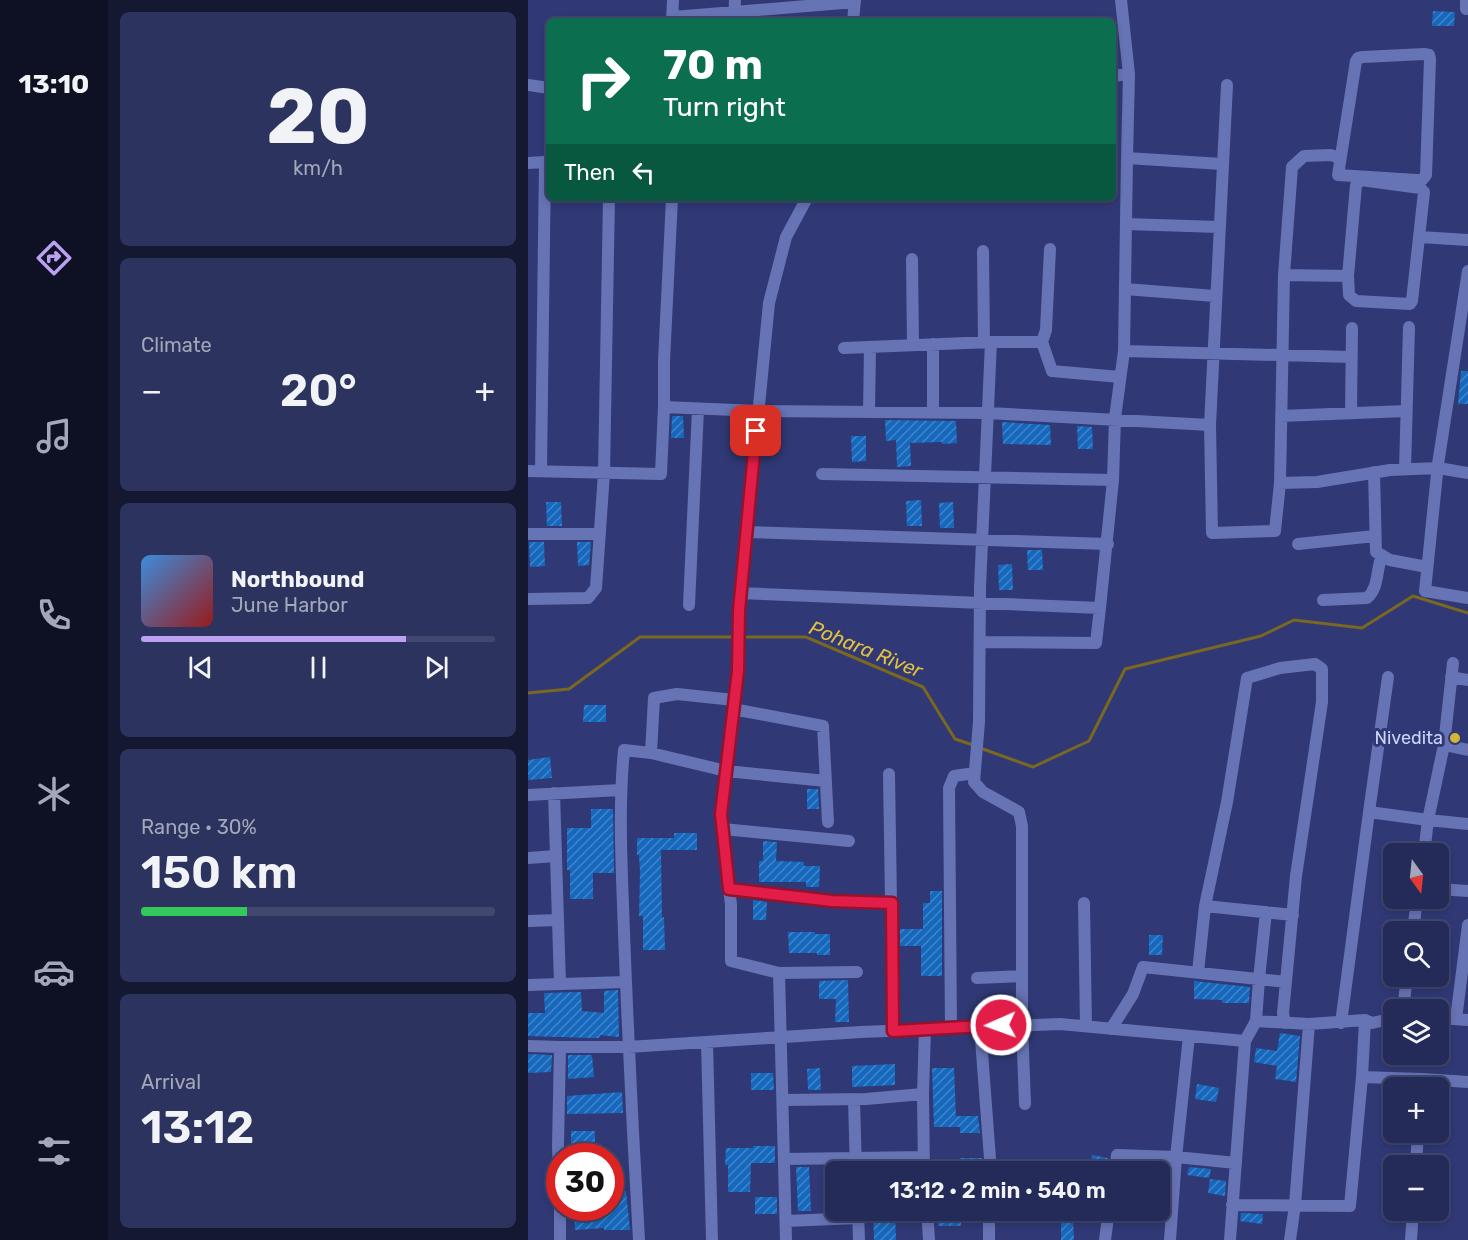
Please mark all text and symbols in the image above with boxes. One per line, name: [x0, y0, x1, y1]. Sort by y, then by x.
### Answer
text: 70 m: [663, 40, 763, 90]
icon: right: [564, 42, 642, 120]
text: 13:10: [19, 68, 89, 100]
text: 20: [266, 70, 370, 163]
text: Turn right: [663, 91, 786, 123]
text: km/h: [293, 156, 343, 180]
icon: left: [627, 156, 660, 189]
text: Then: [564, 159, 615, 186]
icon: directions: [33, 237, 75, 279]
text: Climate: [141, 333, 212, 357]
text: 20°: [280, 364, 357, 417]
text: −: [141, 371, 162, 410]
text: +: [474, 371, 495, 410]
pin: [730, 405, 781, 456]
icon: arrive: [739, 414, 772, 447]
icon: music: [33, 415, 75, 457]
text: Northbound: [231, 566, 364, 593]
text: June Harbor: [231, 593, 348, 617]
icon: phone: [33, 594, 75, 636]
water label: Pohara River: [806, 615, 927, 683]
icon: previous: [184, 651, 217, 684]
icon: pause: [302, 651, 335, 684]
icon: next: [420, 651, 453, 684]
place label: Nivedita: [1374, 727, 1443, 749]
marker: Nivedita: [1448, 731, 1462, 745]
icon: climate: [33, 773, 75, 815]
text: Range · 30%: [141, 815, 257, 839]
north arrow: [1383, 843, 1449, 909]
map controls: [1383, 843, 1449, 1221]
text: 150 km: [141, 846, 297, 899]
button: search: [1383, 921, 1449, 987]
icon: car: [33, 951, 75, 993]
position arrow: [969, 993, 1033, 1057]
button: layers: [1383, 999, 1449, 1065]
text: Arrival: [141, 1070, 201, 1094]
button: +: [1383, 1077, 1449, 1143]
text: 13:12: [141, 1101, 254, 1154]
icon: filters: [33, 1130, 75, 1172]
speed limit sign: 30: [546, 1143, 624, 1221]
button: −: [1383, 1155, 1449, 1221]
text: 13:12 · 2 min · 540 m: [889, 1177, 1106, 1204]

